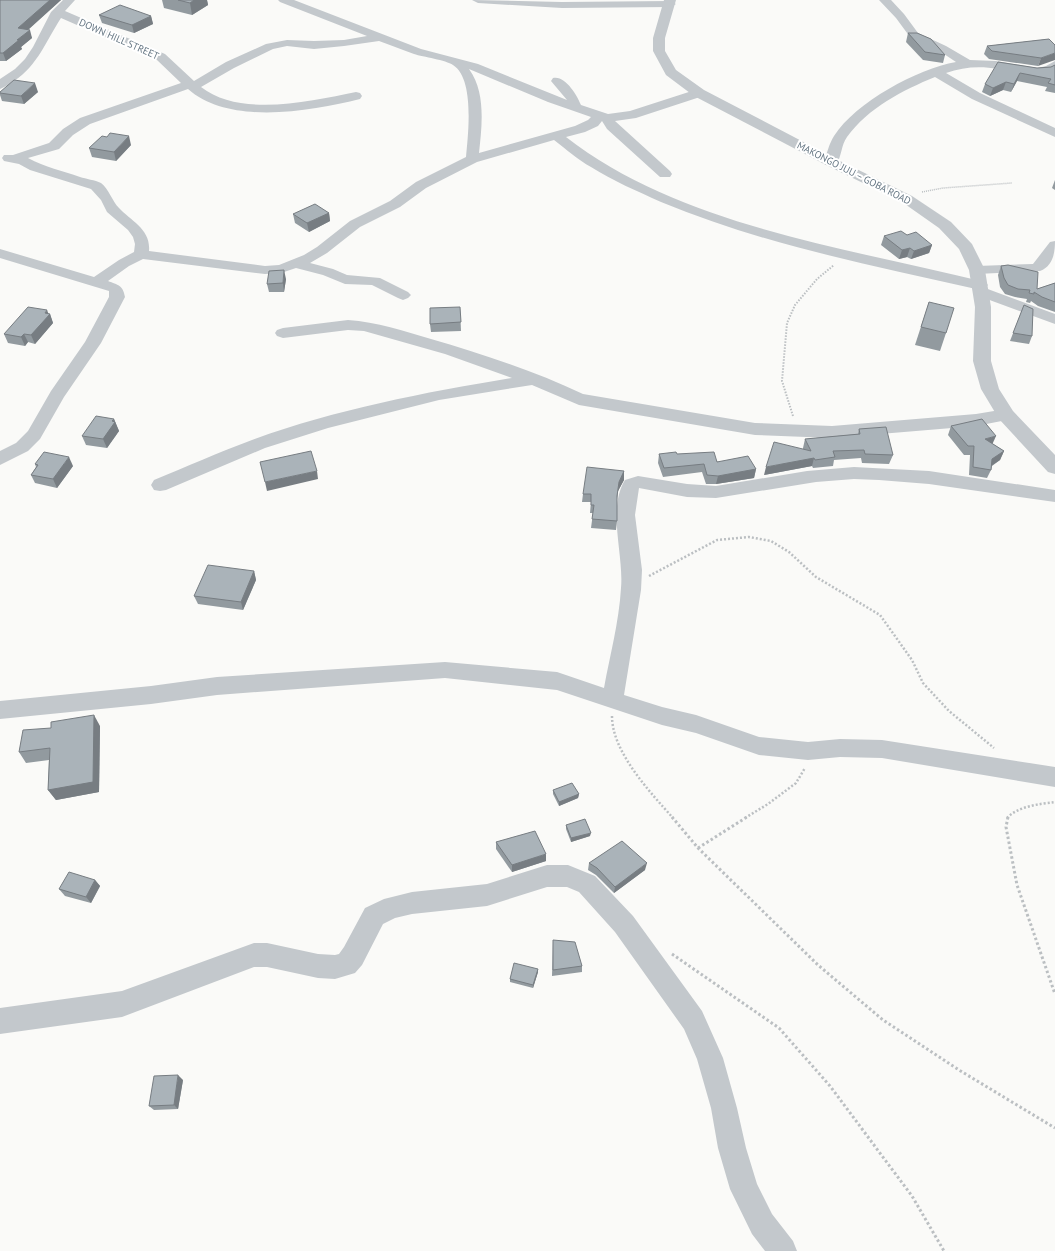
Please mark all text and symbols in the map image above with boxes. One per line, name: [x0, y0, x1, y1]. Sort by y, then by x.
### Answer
street label: DOWN HILL STREET: [77, 16, 161, 63]
street label: MAKONGO JUU – GOBA ROAD: [795, 139, 913, 207]

